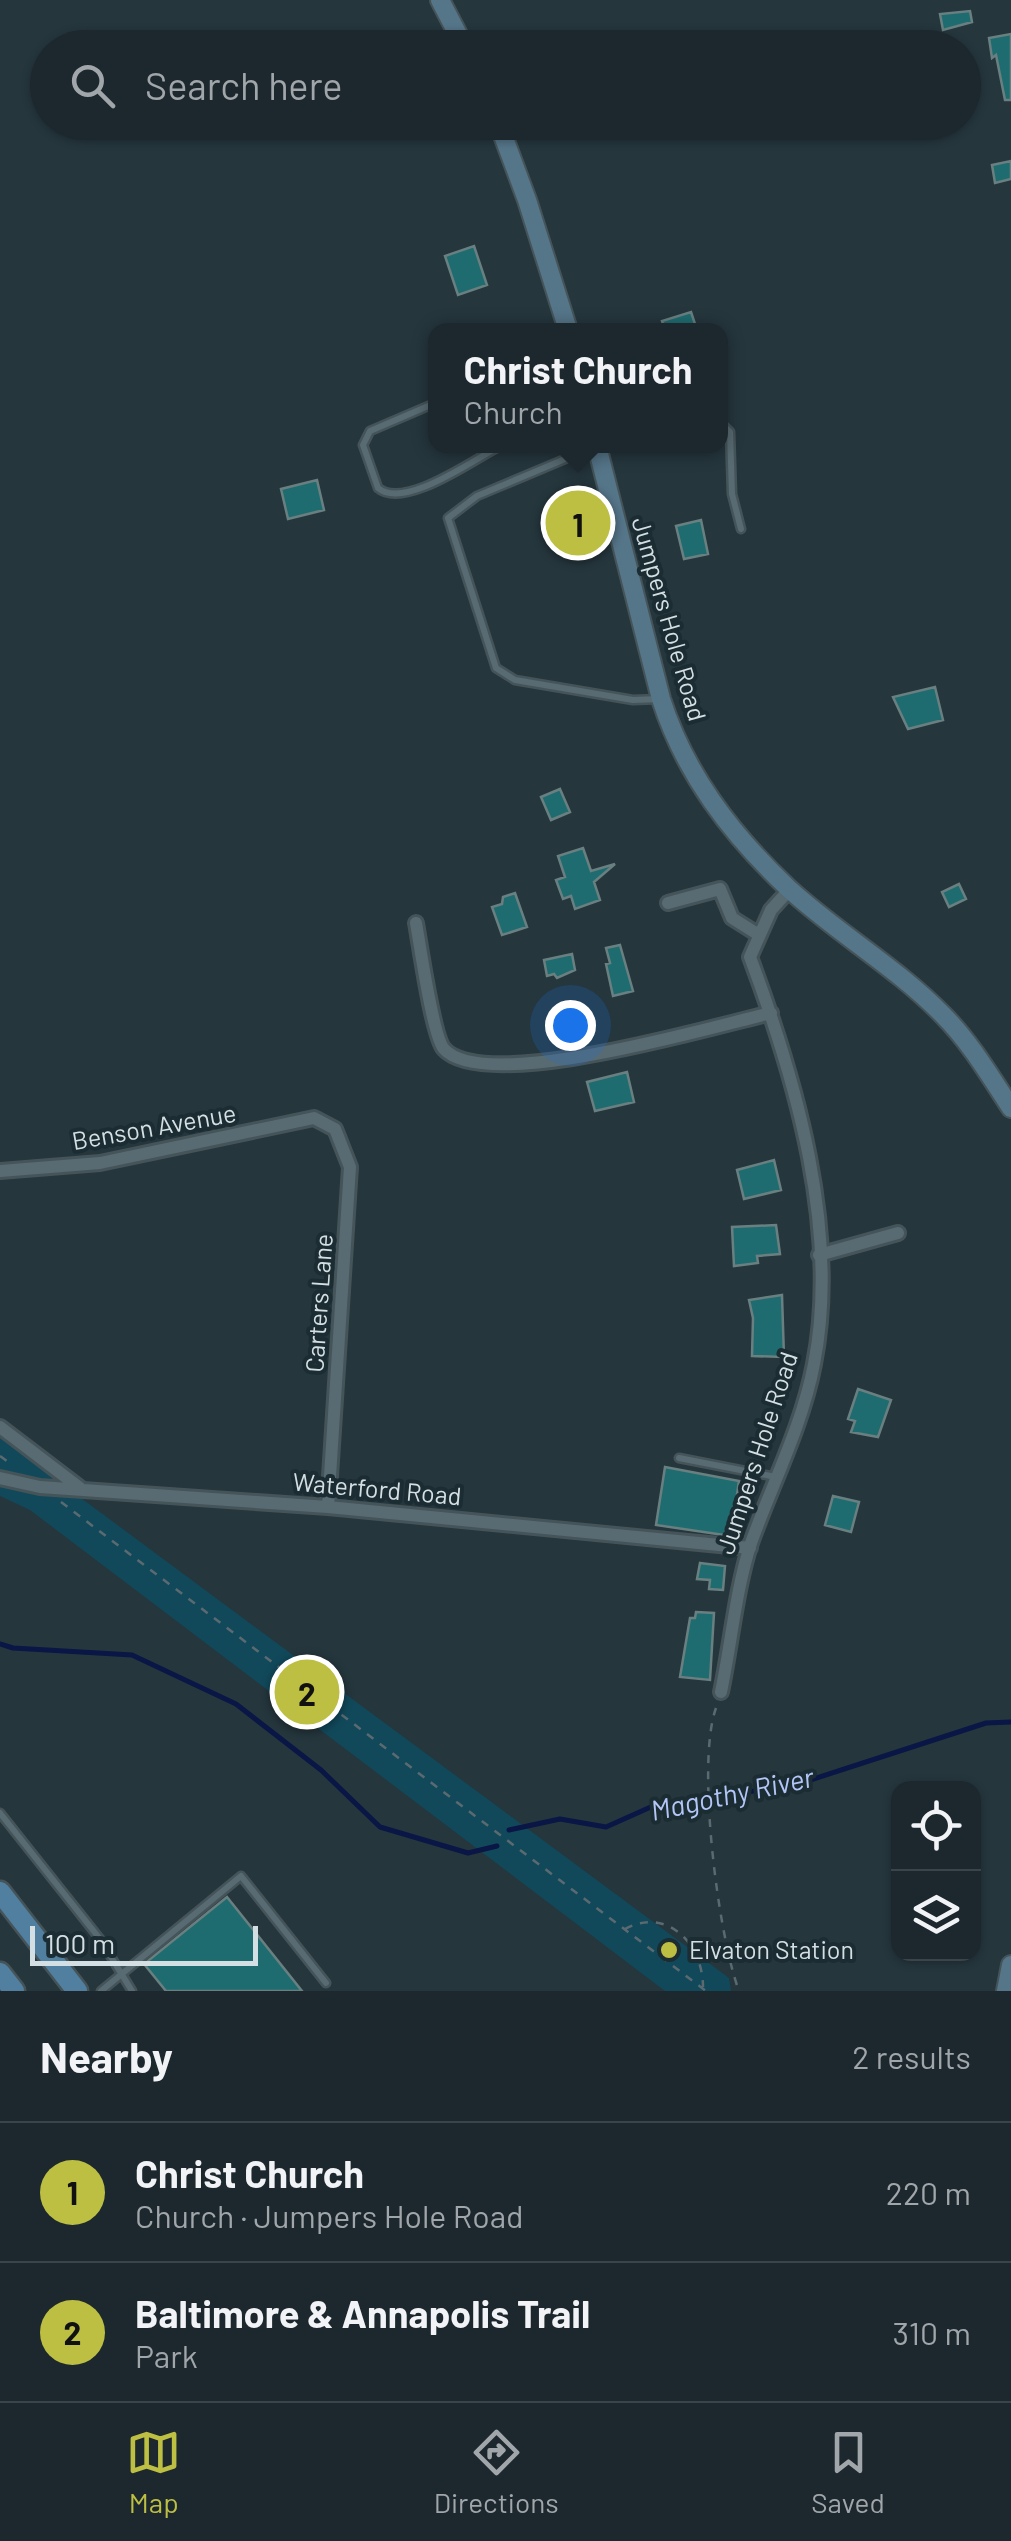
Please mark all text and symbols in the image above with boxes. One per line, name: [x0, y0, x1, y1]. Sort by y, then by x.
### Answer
search box: [30, 30, 981, 140]
icon: search: [65, 58, 120, 113]
text: Search here: [145, 62, 343, 108]
popup: [428, 323, 728, 453]
text: Christ Church: [463, 346, 693, 392]
text: Church: [463, 392, 563, 430]
pin: 1: [546, 486, 610, 560]
street label: Jumpers Hole Road: [626, 513, 713, 724]
your location: [545, 1000, 596, 1051]
street label: Benson Avenue: [69, 1097, 238, 1155]
street label: Carters Lane: [298, 1233, 338, 1373]
street label: Jumpers Hole Road: [709, 1348, 803, 1558]
street label: Waterford Road: [292, 1466, 463, 1510]
pin: 2: [274, 1654, 340, 1730]
water label: Magothy River: [647, 1759, 818, 1827]
map controls: [891, 1781, 981, 1961]
button: locate: [891, 1781, 981, 1871]
button: layers: [891, 1871, 981, 1961]
scale bar: [30, 1921, 258, 1966]
text: 100 m: [45, 1926, 115, 1960]
place label: Elvaton Station: [689, 1934, 854, 1964]
marker: Elvaton Station: [658, 1939, 680, 1961]
text: Nearby: [40, 2031, 173, 2081]
text: 2 results: [852, 2037, 971, 2075]
text: Christ Church: [135, 2150, 364, 2196]
text: 1: [67, 2173, 78, 2211]
text: 220 m: [886, 2173, 971, 2211]
text: Church · Jumpers Hole Road: [135, 2196, 524, 2234]
text: Baltimore & Annapolis Trail: [135, 2290, 590, 2336]
text: 2: [64, 2313, 81, 2351]
text: 310 m: [893, 2313, 971, 2351]
text: Park: [135, 2336, 198, 2374]
tab: Map: [126, 2425, 181, 2519]
tab: Directions: [434, 2425, 559, 2519]
tab: Saved: [811, 2425, 885, 2519]

